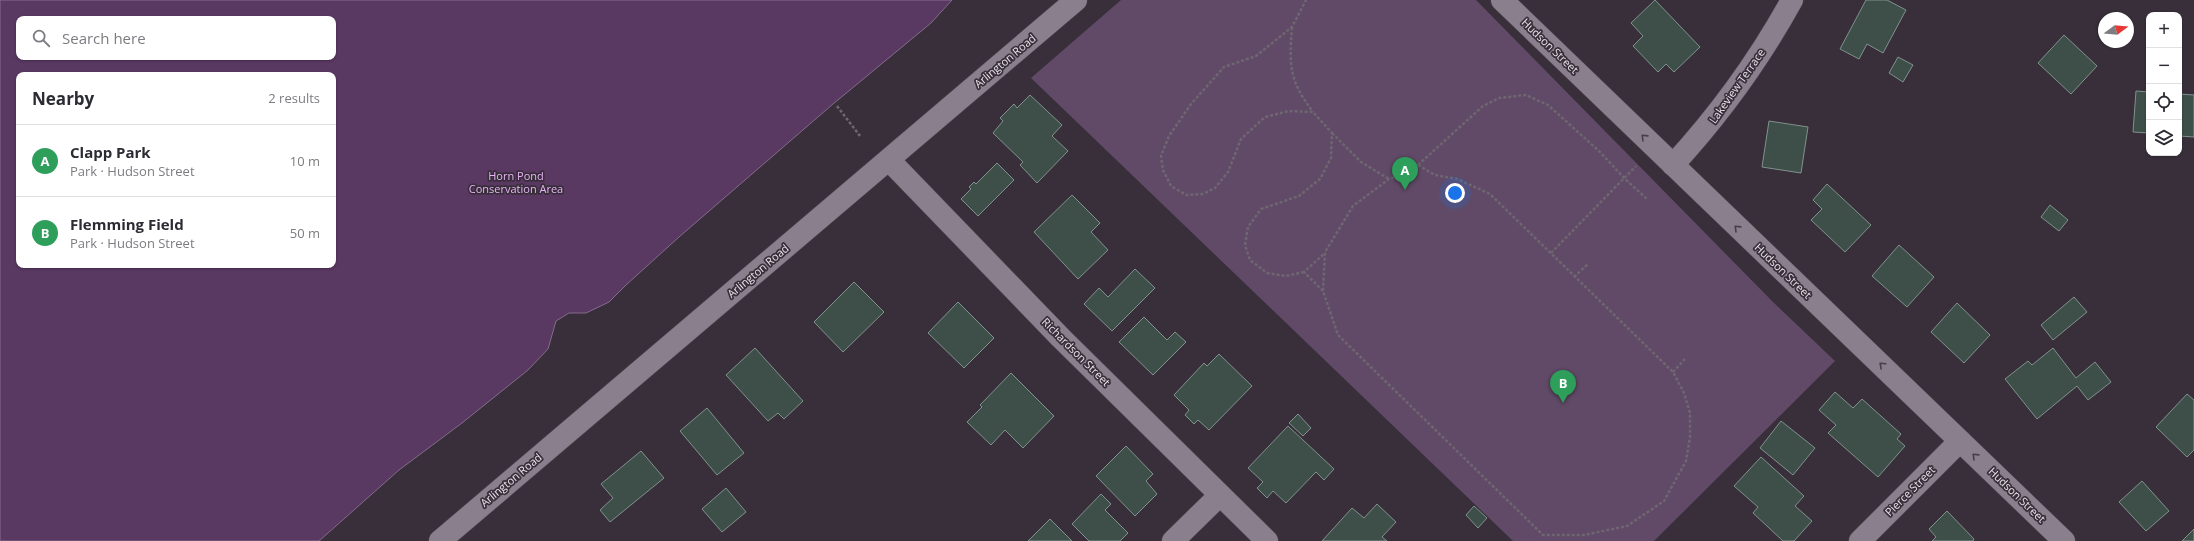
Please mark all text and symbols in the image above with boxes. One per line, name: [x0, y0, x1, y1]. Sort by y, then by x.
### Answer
north arrow: [2098, 12, 2134, 48]
map controls: [2146, 12, 2182, 156]
button: +: [2146, 12, 2182, 48]
street label: Hudson Street: [1519, 15, 1582, 77]
search box: [16, 16, 336, 60]
icon: search: [30, 27, 52, 49]
text: Search here: [62, 28, 146, 48]
street label: Arlington Road: [971, 30, 1039, 91]
street label: Lakeview Terrace: [1705, 45, 1768, 126]
button: −: [2146, 48, 2182, 84]
button: locate: [2146, 84, 2182, 120]
text: Nearby: [32, 87, 94, 110]
text: 2 results: [268, 89, 320, 107]
button: layers: [2146, 120, 2182, 156]
one-way arrow: [1641, 134, 1649, 142]
text: Clapp Park: [70, 142, 151, 162]
text: A: [41, 152, 49, 170]
text: 10 m: [290, 152, 320, 170]
pin: A: [1392, 157, 1418, 190]
text: Park · Hudson Street: [70, 162, 195, 180]
park label: Horn Pond Conservation Area: [469, 168, 563, 196]
your location: [1445, 183, 1465, 203]
text: Flemming Field: [70, 214, 184, 234]
text: B: [41, 224, 49, 242]
text: 50 m: [290, 224, 320, 242]
one-way arrow: [1734, 225, 1742, 232]
text: Park · Hudson Street: [70, 234, 195, 252]
street label: Arlington Road: [724, 240, 792, 301]
street label: Hudson Street: [1752, 240, 1815, 302]
street label: Richardson Street: [1039, 314, 1114, 389]
one-way arrow: [1879, 362, 1887, 370]
pin: B: [1550, 370, 1576, 403]
street label: Arlington Road: [477, 449, 545, 510]
one-way arrow: [1973, 454, 1980, 461]
street label: Pierce Street: [1881, 462, 1938, 519]
street label: Hudson Street: [1986, 464, 2049, 526]

